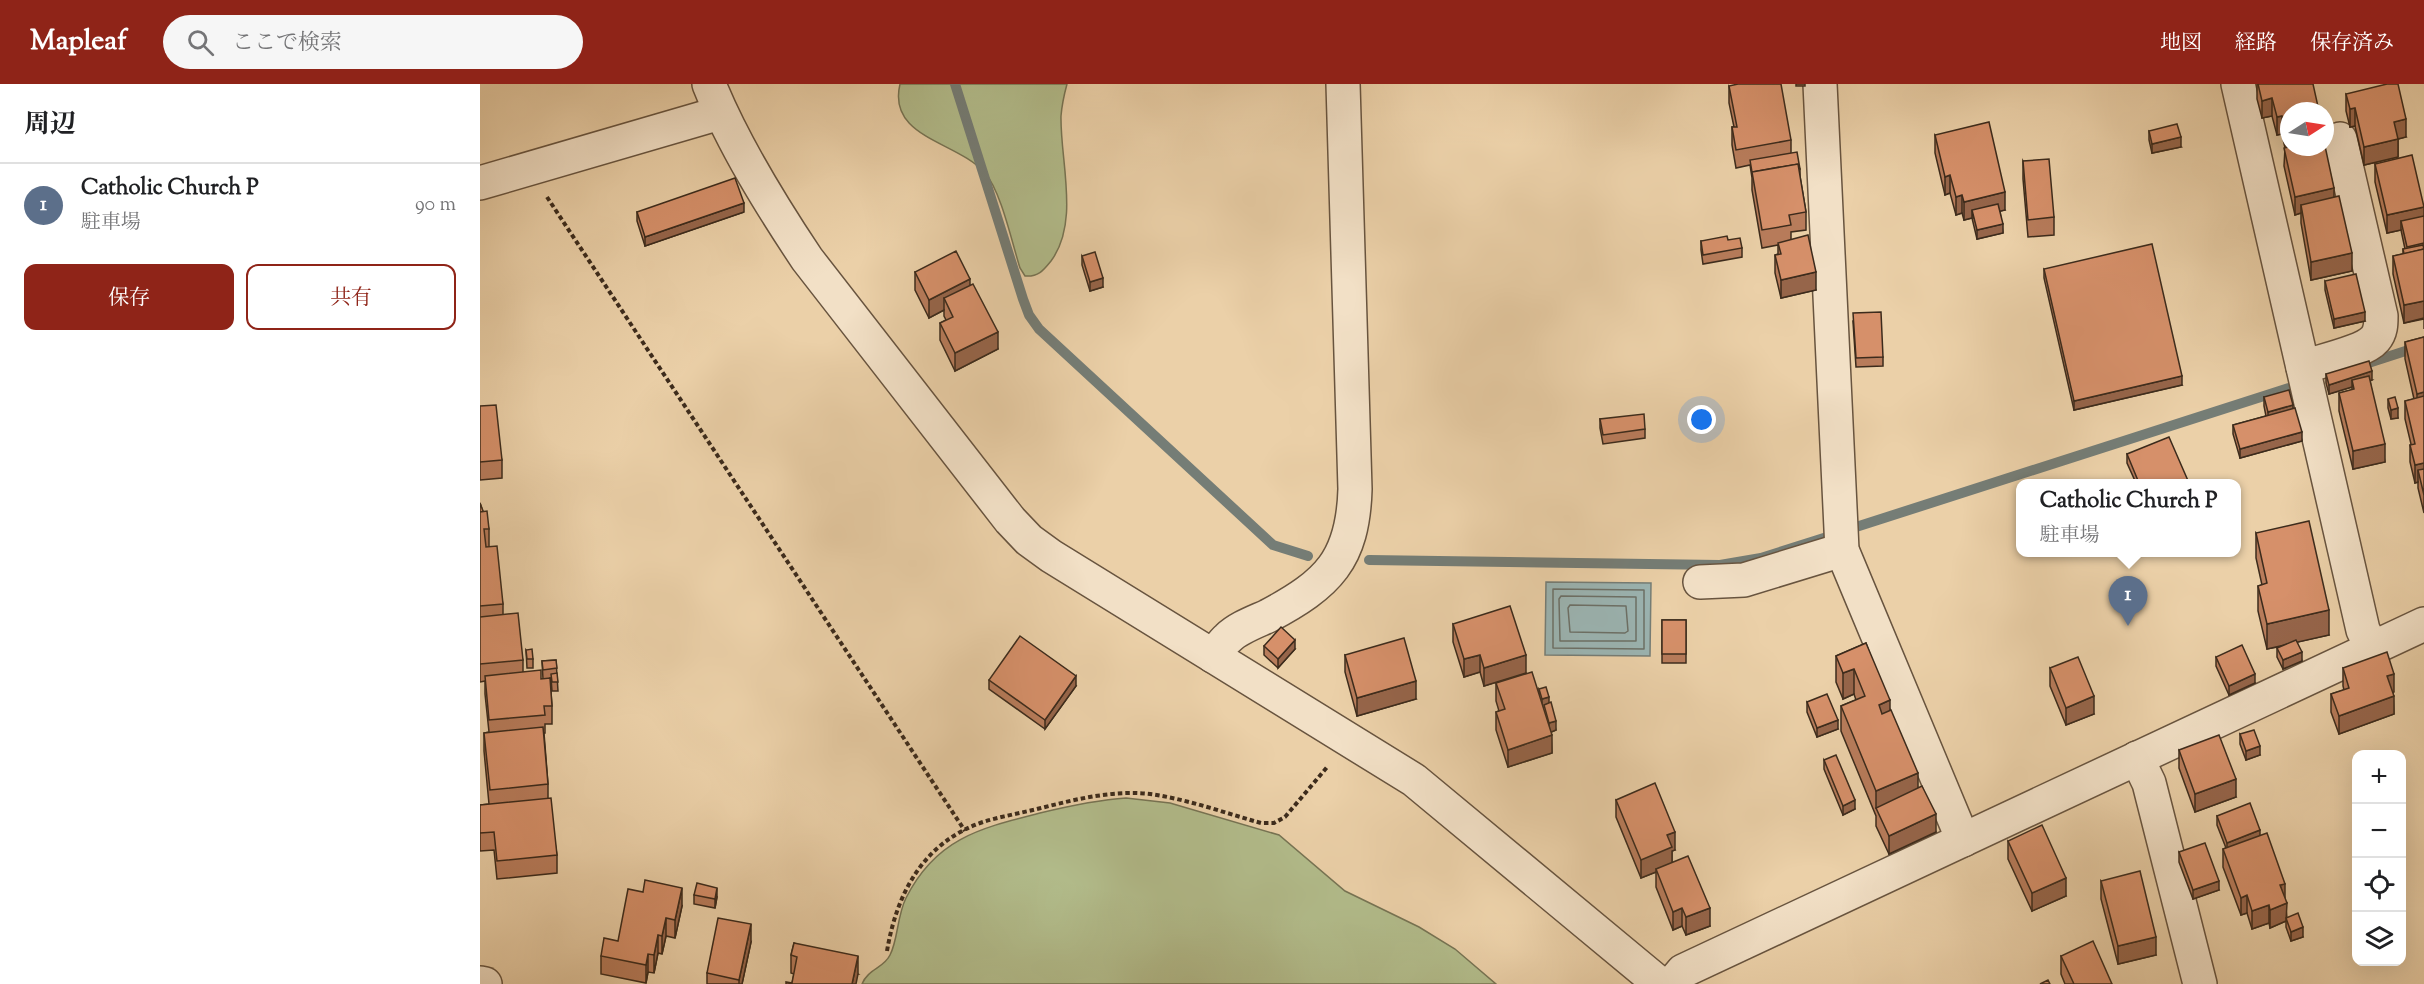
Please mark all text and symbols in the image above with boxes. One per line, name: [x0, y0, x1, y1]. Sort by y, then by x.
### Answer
search box: [163, 15, 583, 69]
text: Mapleaf: [30, 22, 127, 62]
icon: search: [184, 26, 217, 59]
text: ここで検索: [232, 28, 342, 60]
text: 地図: [2160, 29, 2202, 59]
text: 経路: [2235, 29, 2277, 59]
text: 保存済み: [2310, 29, 2394, 59]
north arrow: [2280, 102, 2334, 156]
text: 周辺: [24, 107, 76, 144]
text: Catholic Church P: [81, 173, 259, 205]
text: 1: [40, 191, 47, 220]
text: 90 m: [415, 191, 456, 220]
text: 駐車場: [81, 209, 141, 238]
button: 保存: [24, 264, 234, 330]
button: 共有: [246, 264, 456, 330]
your location: [1687, 405, 1716, 434]
popup: [2016, 479, 2241, 557]
text: Catholic Church P: [2040, 486, 2217, 518]
text: 駐車場: [2040, 522, 2100, 551]
pin: 1: [2108, 576, 2148, 626]
map controls: [2352, 750, 2406, 966]
button: +: [2352, 750, 2406, 804]
button: −: [2352, 804, 2406, 858]
button: locate: [2352, 858, 2406, 912]
button: layers: [2352, 912, 2406, 966]

